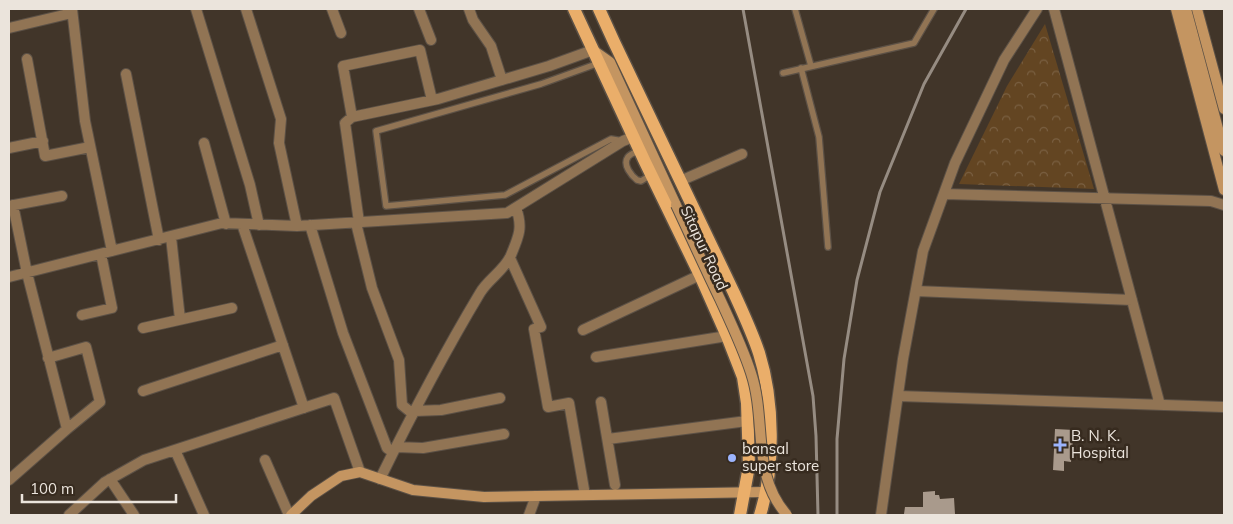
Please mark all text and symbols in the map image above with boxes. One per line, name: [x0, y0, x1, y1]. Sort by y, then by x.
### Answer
street label: Sitapur Road: [677, 203, 732, 293]
place label: B. N. K. Hospital: [1071, 426, 1129, 462]
marker: B. N. K. Hospital: [1053, 438, 1067, 452]
place label: bansal super store: [742, 439, 819, 475]
marker: bansal super store: [726, 452, 738, 464]
scale bar: [22, 472, 176, 504]
text: 100 m: [30, 479, 74, 498]

